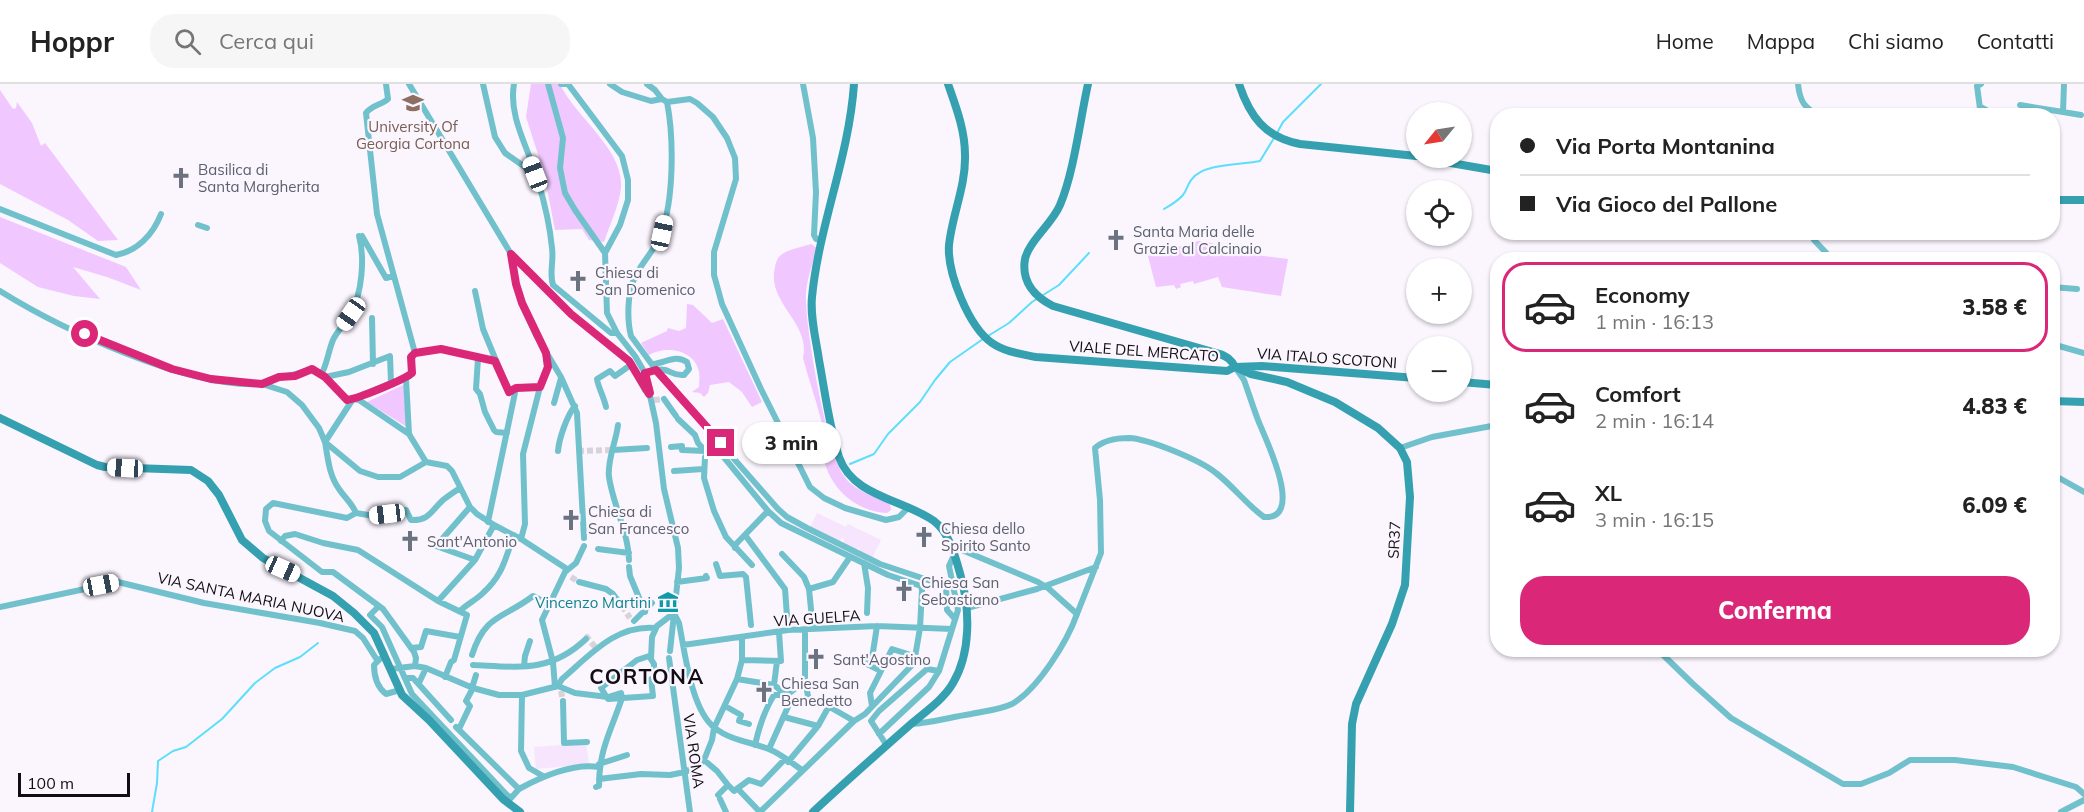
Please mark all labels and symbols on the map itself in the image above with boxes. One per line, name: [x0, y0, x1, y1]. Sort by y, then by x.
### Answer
school or university icon: University Of Georgia Cortona: [401, 91, 425, 115]
north arrow: [1406, 102, 1472, 168]
place label: University Of Georgia Cortona: [356, 117, 470, 153]
car: [520, 154, 550, 194]
place label: Basilica di Santa Margherita: [198, 160, 320, 196]
church icon: Basilica di Santa Margherita: [169, 166, 193, 190]
car: [649, 214, 675, 252]
place label: Santa Maria delle Grazie al Calcinaio: [1133, 222, 1262, 258]
church icon: Santa Maria delle Grazie al Calcinaio: [1104, 228, 1128, 252]
place label: Chiesa di San Domenico: [595, 263, 695, 299]
church icon: Chiesa di San Domenico: [566, 269, 590, 293]
car: [333, 294, 369, 334]
route start: [71, 320, 98, 347]
street label: VIALE DEL MERCATO: [1068, 336, 1220, 366]
street label: VIA ITALO SCOTONI: [1256, 344, 1398, 372]
callout: 3 min: [742, 422, 841, 464]
route end: [707, 429, 734, 456]
car: [107, 458, 143, 478]
place label: Chiesa di San Francesco: [588, 502, 689, 538]
car: [368, 503, 406, 525]
church icon: Chiesa di San Francesco: [559, 508, 583, 532]
place label: Chiesa dello Spirito Santo: [941, 519, 1030, 555]
street label: SR37: [1384, 521, 1404, 559]
church icon: Chiesa dello Spirito Santo: [912, 525, 936, 549]
church icon: Sant'Antonio: [398, 529, 422, 553]
place label: Sant'Antonio: [427, 532, 517, 551]
car: [263, 553, 303, 585]
street label: VIA SANTA MARIA NUOVA: [156, 568, 346, 626]
car: [82, 573, 120, 597]
place label: Chiesa San Sebastiano: [921, 573, 999, 609]
church icon: Chiesa San Sebastiano: [892, 579, 916, 603]
museum icon: Vincenzo Martini: [656, 590, 680, 614]
place label: Vincenzo Martini: [535, 593, 651, 612]
street label: VIA GUELFA: [773, 605, 861, 631]
church icon: Sant'Agostino: [804, 647, 828, 671]
place label: Sant'Agostino: [833, 650, 931, 669]
district label: CORTONA: [589, 663, 705, 689]
place label: Chiesa San Benedetto: [781, 674, 859, 710]
church icon: Chiesa San Benedetto: [752, 680, 776, 704]
street label: VIA ROMA: [679, 713, 709, 789]
scale bar: [18, 770, 130, 798]

